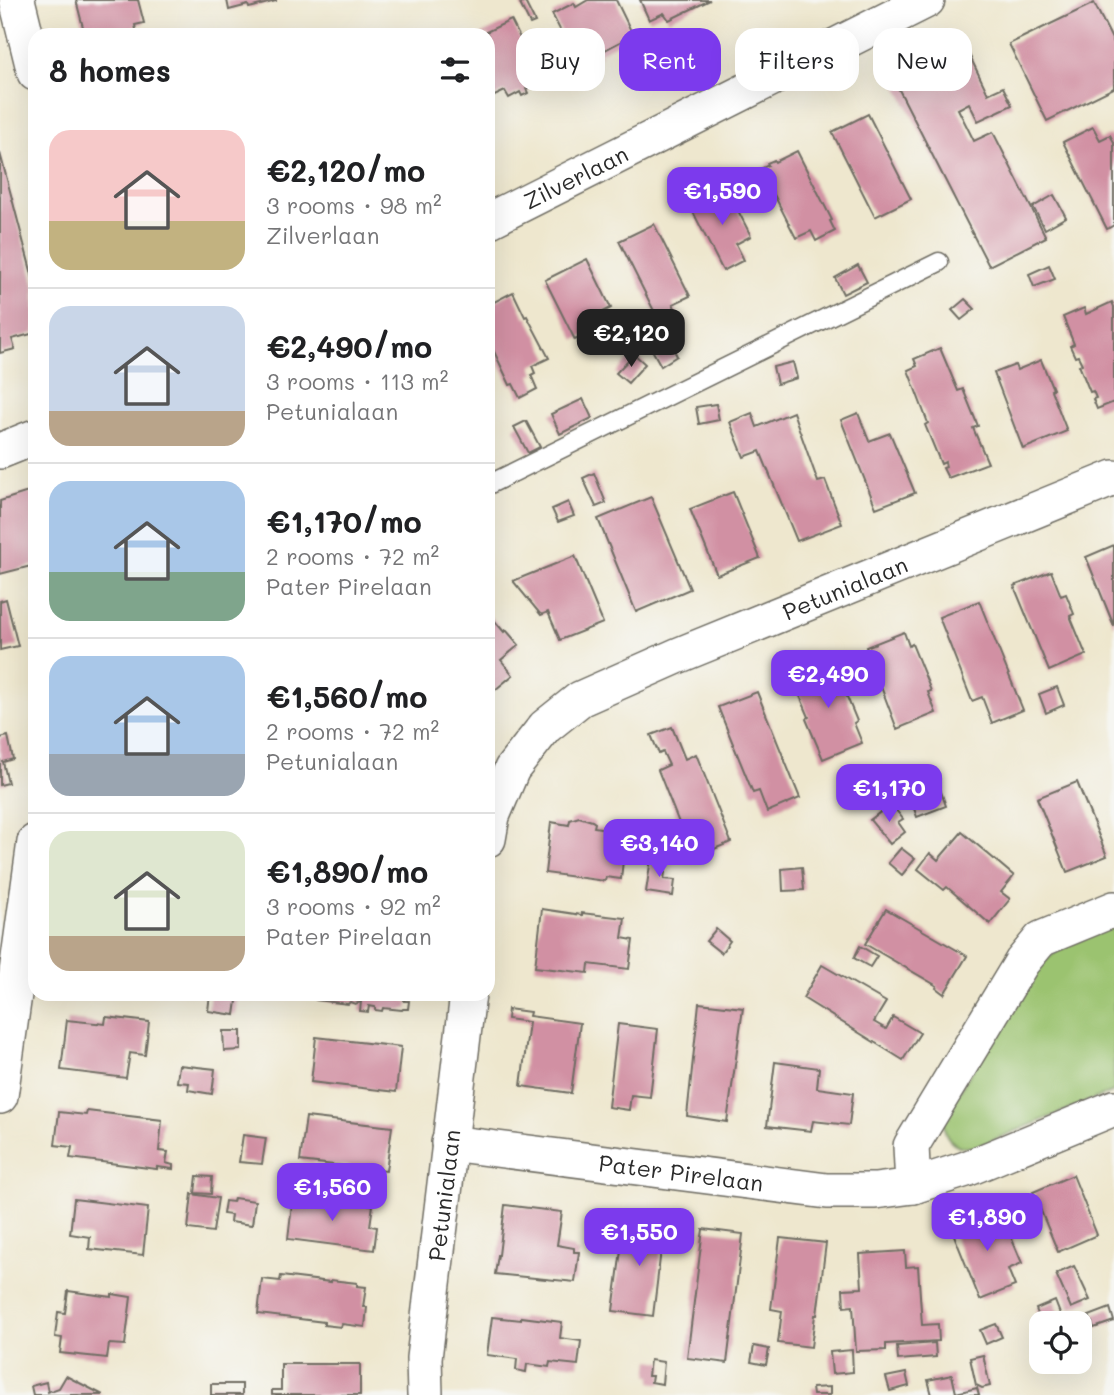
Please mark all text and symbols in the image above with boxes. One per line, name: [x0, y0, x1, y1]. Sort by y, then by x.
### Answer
chip: Buy: [516, 28, 605, 91]
chip: Rent: [619, 28, 721, 91]
chip: Filters: [735, 28, 859, 91]
chip: New: [873, 28, 972, 91]
text: 8 homes: [49, 50, 171, 90]
icon: filters: [436, 51, 474, 89]
street label: Zilverlaan: [518, 138, 633, 216]
text: €2,120/mo: [266, 150, 425, 190]
icon: home: [105, 158, 189, 242]
pin: €1,590: [665, 168, 779, 227]
text: €1,590: [683, 175, 761, 205]
text: 3 rooms · 98 m²: [266, 190, 442, 220]
text: Zilverlaan: [266, 220, 379, 250]
pin: €2,120: [574, 310, 688, 369]
text: €2,120: [593, 317, 669, 347]
text: €2,490/mo: [266, 326, 432, 366]
icon: home: [105, 334, 189, 418]
text: 3 rooms · 113 m²: [266, 366, 448, 396]
text: Petunialaan: [266, 396, 398, 426]
text: €1,170/mo: [266, 501, 422, 541]
icon: home: [105, 509, 189, 593]
text: 2 rooms · 72 m²: [266, 541, 439, 571]
street label: Petunialaan: [778, 549, 912, 626]
text: Pater Pirelaan: [266, 571, 432, 601]
pin: €2,490: [771, 650, 885, 710]
text: €2,490: [787, 658, 869, 688]
text: €1,560/mo: [266, 676, 427, 716]
icon: home: [105, 684, 189, 768]
text: 2 rooms · 72 m²: [266, 716, 439, 746]
text: Petunialaan: [266, 746, 398, 776]
pin: €1,170: [832, 764, 946, 824]
text: €1,170: [852, 772, 926, 802]
pin: €3,140: [602, 820, 716, 879]
text: €3,140: [619, 827, 699, 857]
text: €1,890/mo: [266, 851, 428, 891]
icon: home: [105, 859, 189, 943]
text: 3 rooms · 92 m²: [266, 891, 441, 921]
text: Pater Pirelaan: [266, 921, 432, 951]
street label: Petunialaan: [421, 1128, 467, 1263]
street label: Pater Pirelaan: [597, 1147, 765, 1198]
pin: €1,560: [275, 1164, 389, 1223]
text: €1,560: [293, 1171, 371, 1201]
pin: €1,890: [930, 1194, 1044, 1253]
text: €1,890: [948, 1201, 1026, 1231]
pin: €1,550: [582, 1208, 696, 1268]
text: €1,550: [600, 1216, 678, 1246]
map controls: [1029, 1311, 1092, 1374]
button: locate: [1029, 1311, 1092, 1374]

